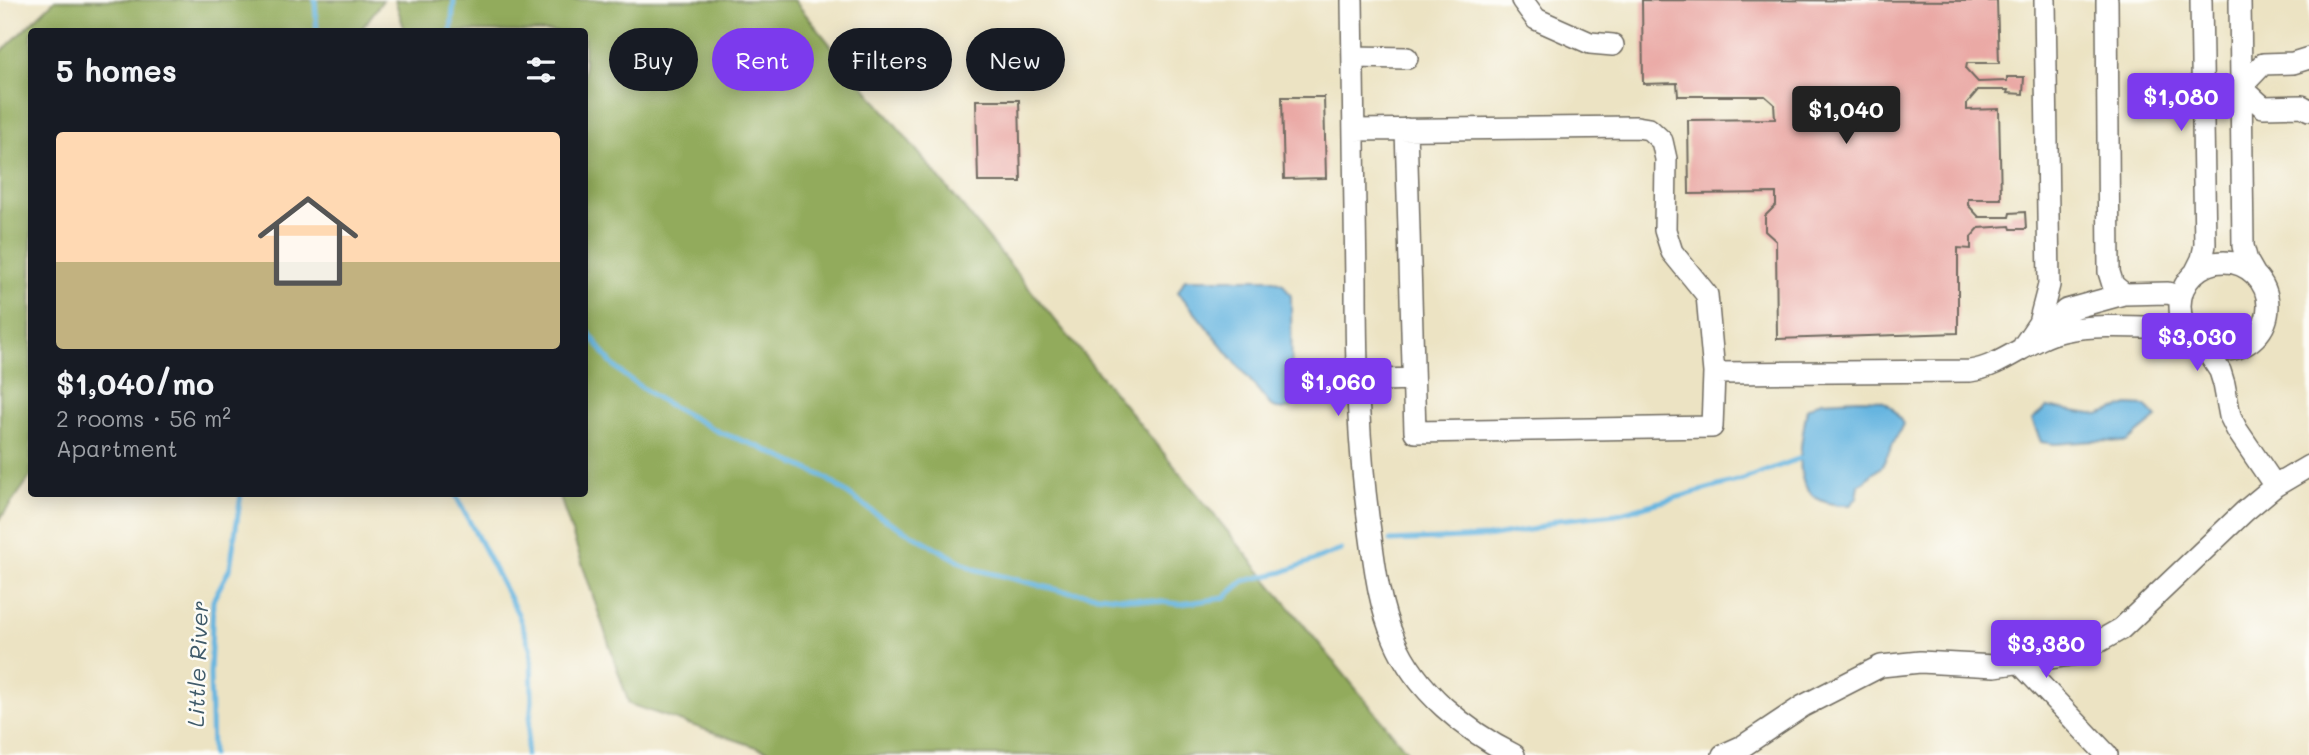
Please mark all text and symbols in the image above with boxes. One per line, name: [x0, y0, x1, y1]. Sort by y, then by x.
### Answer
chip: Buy: [609, 28, 698, 91]
chip: Rent: [712, 28, 814, 91]
chip: Filters: [828, 28, 952, 91]
chip: New: [966, 28, 1065, 91]
text: 5 homes: [56, 50, 177, 90]
icon: filters: [522, 51, 560, 89]
pin: $1,080: [2124, 74, 2238, 133]
text: $1,080: [2143, 81, 2219, 111]
pin: $1,040: [1789, 86, 1903, 146]
text: $1,040: [1808, 94, 1884, 124]
icon: home: [245, 178, 371, 304]
pin: $3,030: [2140, 314, 2254, 373]
text: $3,030: [2158, 321, 2236, 351]
pin: $1,060: [1281, 358, 1395, 418]
text: $1,040/mo: [56, 363, 214, 403]
text: $1,060: [1301, 366, 1375, 396]
text: 2 rooms · 56 m²: [56, 403, 231, 433]
text: Apartment: [56, 433, 178, 463]
water label: Little River: [180, 600, 214, 728]
pin: $3,380: [1989, 620, 2103, 680]
text: $3,380: [2007, 628, 2085, 658]

